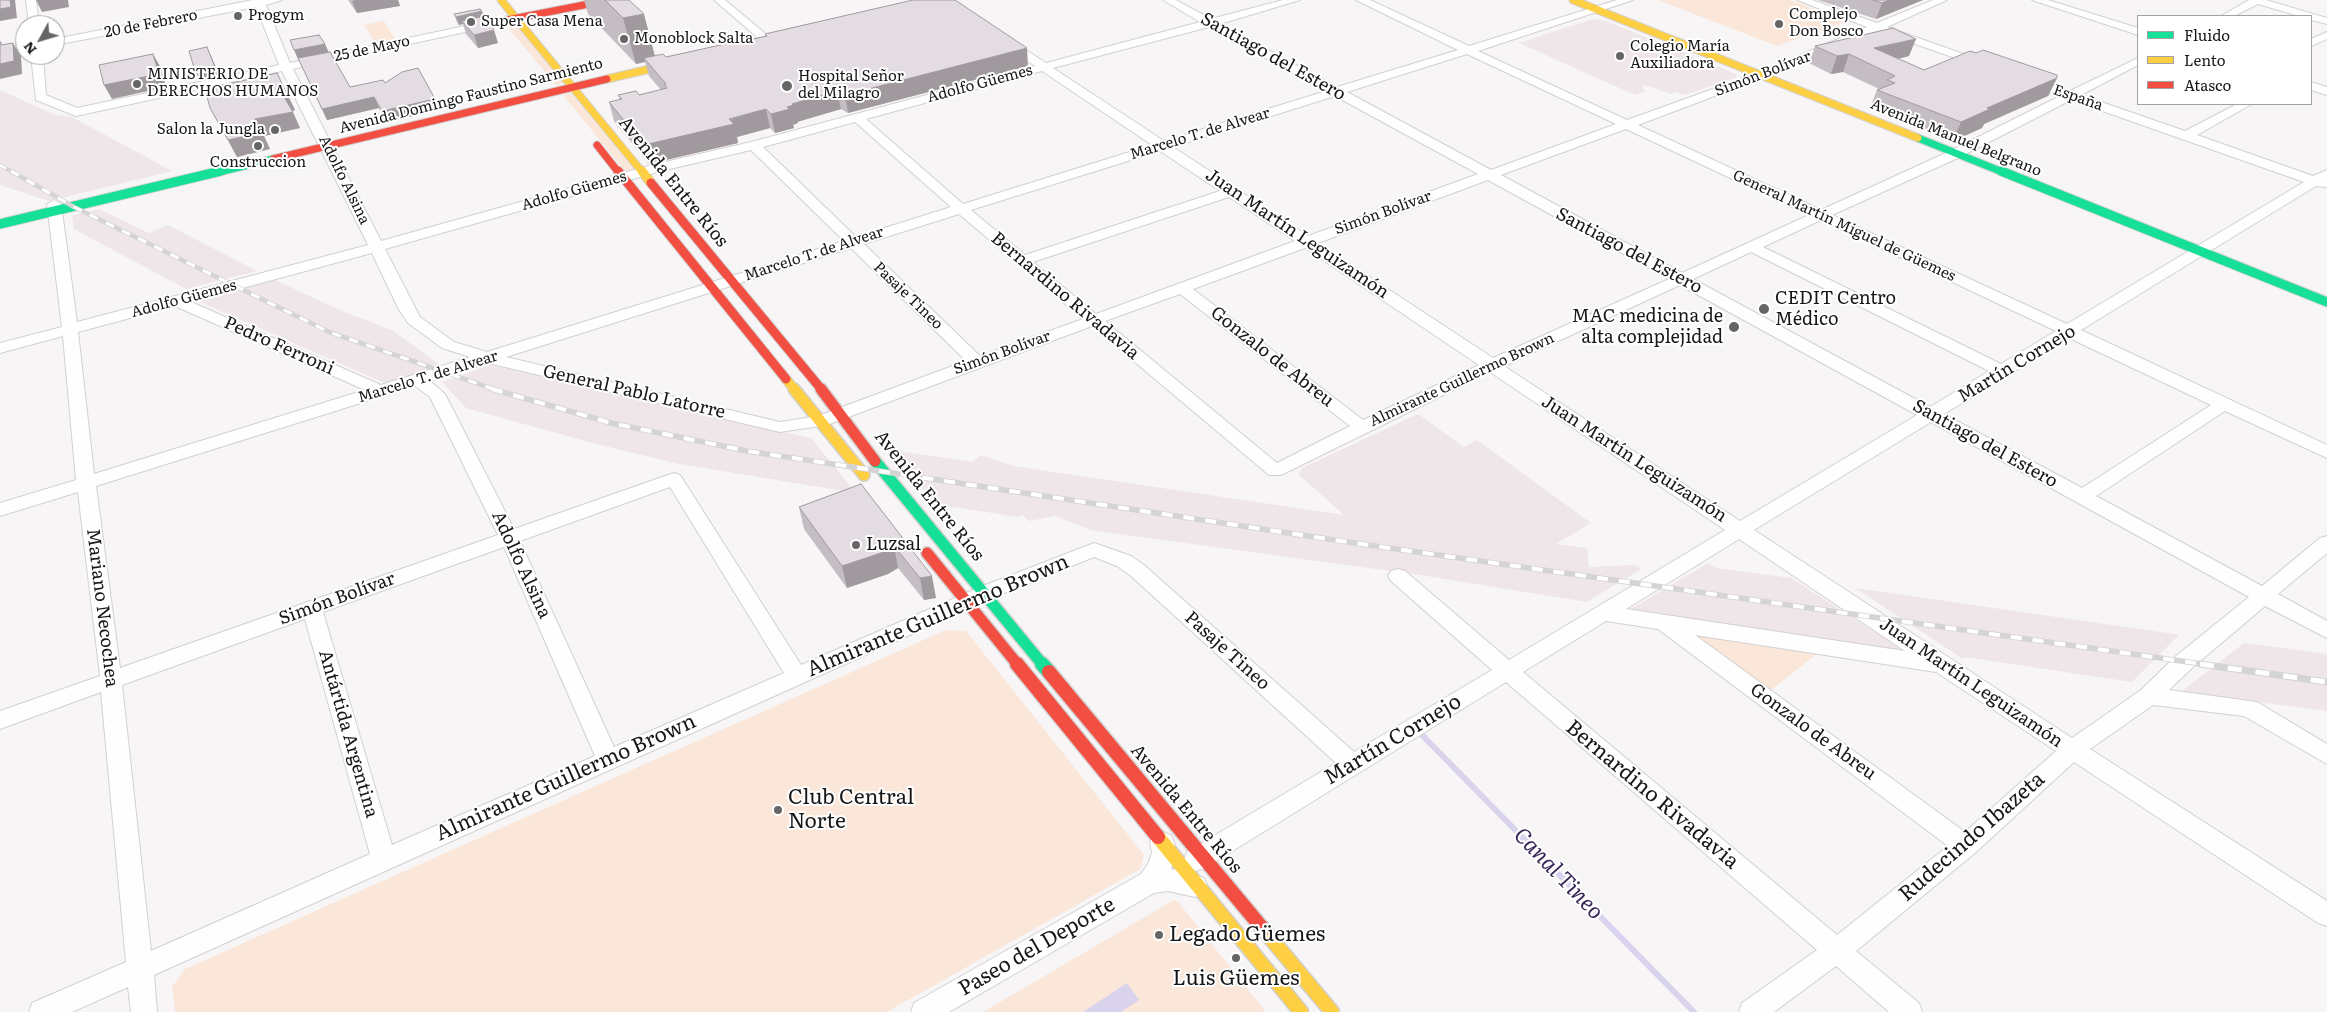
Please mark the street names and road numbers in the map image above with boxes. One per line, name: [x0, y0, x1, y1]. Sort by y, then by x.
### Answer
street label: 20 de Febrero: [103, 6, 199, 42]
street label: Santiago del Estero: [1197, 8, 1349, 106]
street label: 25 de Mayo: [332, 32, 412, 66]
street label: Simón Bolívar: [1712, 47, 1814, 101]
street label: Avenida Domingo Faustino Sarmiento: [337, 54, 605, 138]
street label: Adolfo Güemes: [925, 61, 1035, 107]
street label: España: [2051, 81, 2105, 115]
street label: Avenida Manuel Belgrano: [1868, 95, 2044, 181]
street label: Marcelo T. de Alvear: [1128, 104, 1272, 164]
street label: Avenida Entre Ríos: [614, 112, 732, 252]
street label: Adolfo Alsina: [315, 133, 373, 227]
street label: Juan Martín Leguizamón: [1201, 164, 1393, 304]
street label: General Martín Miguel de Güemes: [1730, 166, 1958, 286]
street label: Adolfo Güemes: [520, 167, 628, 215]
street label: Simón Bolívar: [1332, 187, 1434, 239]
street label: Santiago del Estero: [1552, 203, 1706, 299]
street label: Marcelo T. de Alvear: [742, 223, 886, 285]
street label: Bernardino Rivadavia: [986, 228, 1144, 364]
street label: Pasaje Tineo: [870, 258, 946, 334]
street label: Adolfo Güemes: [129, 276, 239, 322]
street label: Gonzalo de Abreu: [1206, 302, 1338, 412]
street label: Pedro Ferroni: [221, 312, 337, 380]
street label: Martín Cornejo: [1954, 320, 2080, 408]
street label: Simón Bolívar: [951, 327, 1053, 379]
street label: Almirante Guillermo Brown: [1367, 329, 1557, 431]
street label: Marcelo T. de Alvear: [356, 347, 500, 407]
street label: General Pablo Latorre: [541, 360, 727, 424]
street label: Juan Martín Leguizamón: [1537, 391, 1731, 527]
street label: Santiago del Estero: [1909, 395, 2061, 493]
street label: Avenida Entre Ríos: [870, 426, 988, 566]
street label: Adolfo Alsina: [487, 508, 555, 622]
street label: Mariano Necochea: [82, 527, 122, 689]
street label: Almirante Guillermo Brown: [803, 549, 1073, 683]
street label: Simón Bolívar: [276, 568, 398, 630]
street label: Pasaje Tineo: [1180, 607, 1274, 695]
street label: Juan Martín Leguizamón: [1875, 613, 2067, 753]
street label: Antártida Argentina: [314, 648, 382, 820]
street label: Gonzalo de Abreu: [1746, 679, 1880, 785]
street label: Martín Cornejo: [1320, 689, 1466, 791]
street label: Almirante Guillermo Brown: [432, 709, 700, 847]
street label: Bernardino Rivadavia: [1560, 715, 1744, 875]
street label: Avenida Entre Ríos: [1126, 740, 1246, 878]
street label: Rudecindo Ibazeta: [1894, 767, 2050, 907]
street label: Paseo del Deporte: [954, 892, 1120, 1002]

